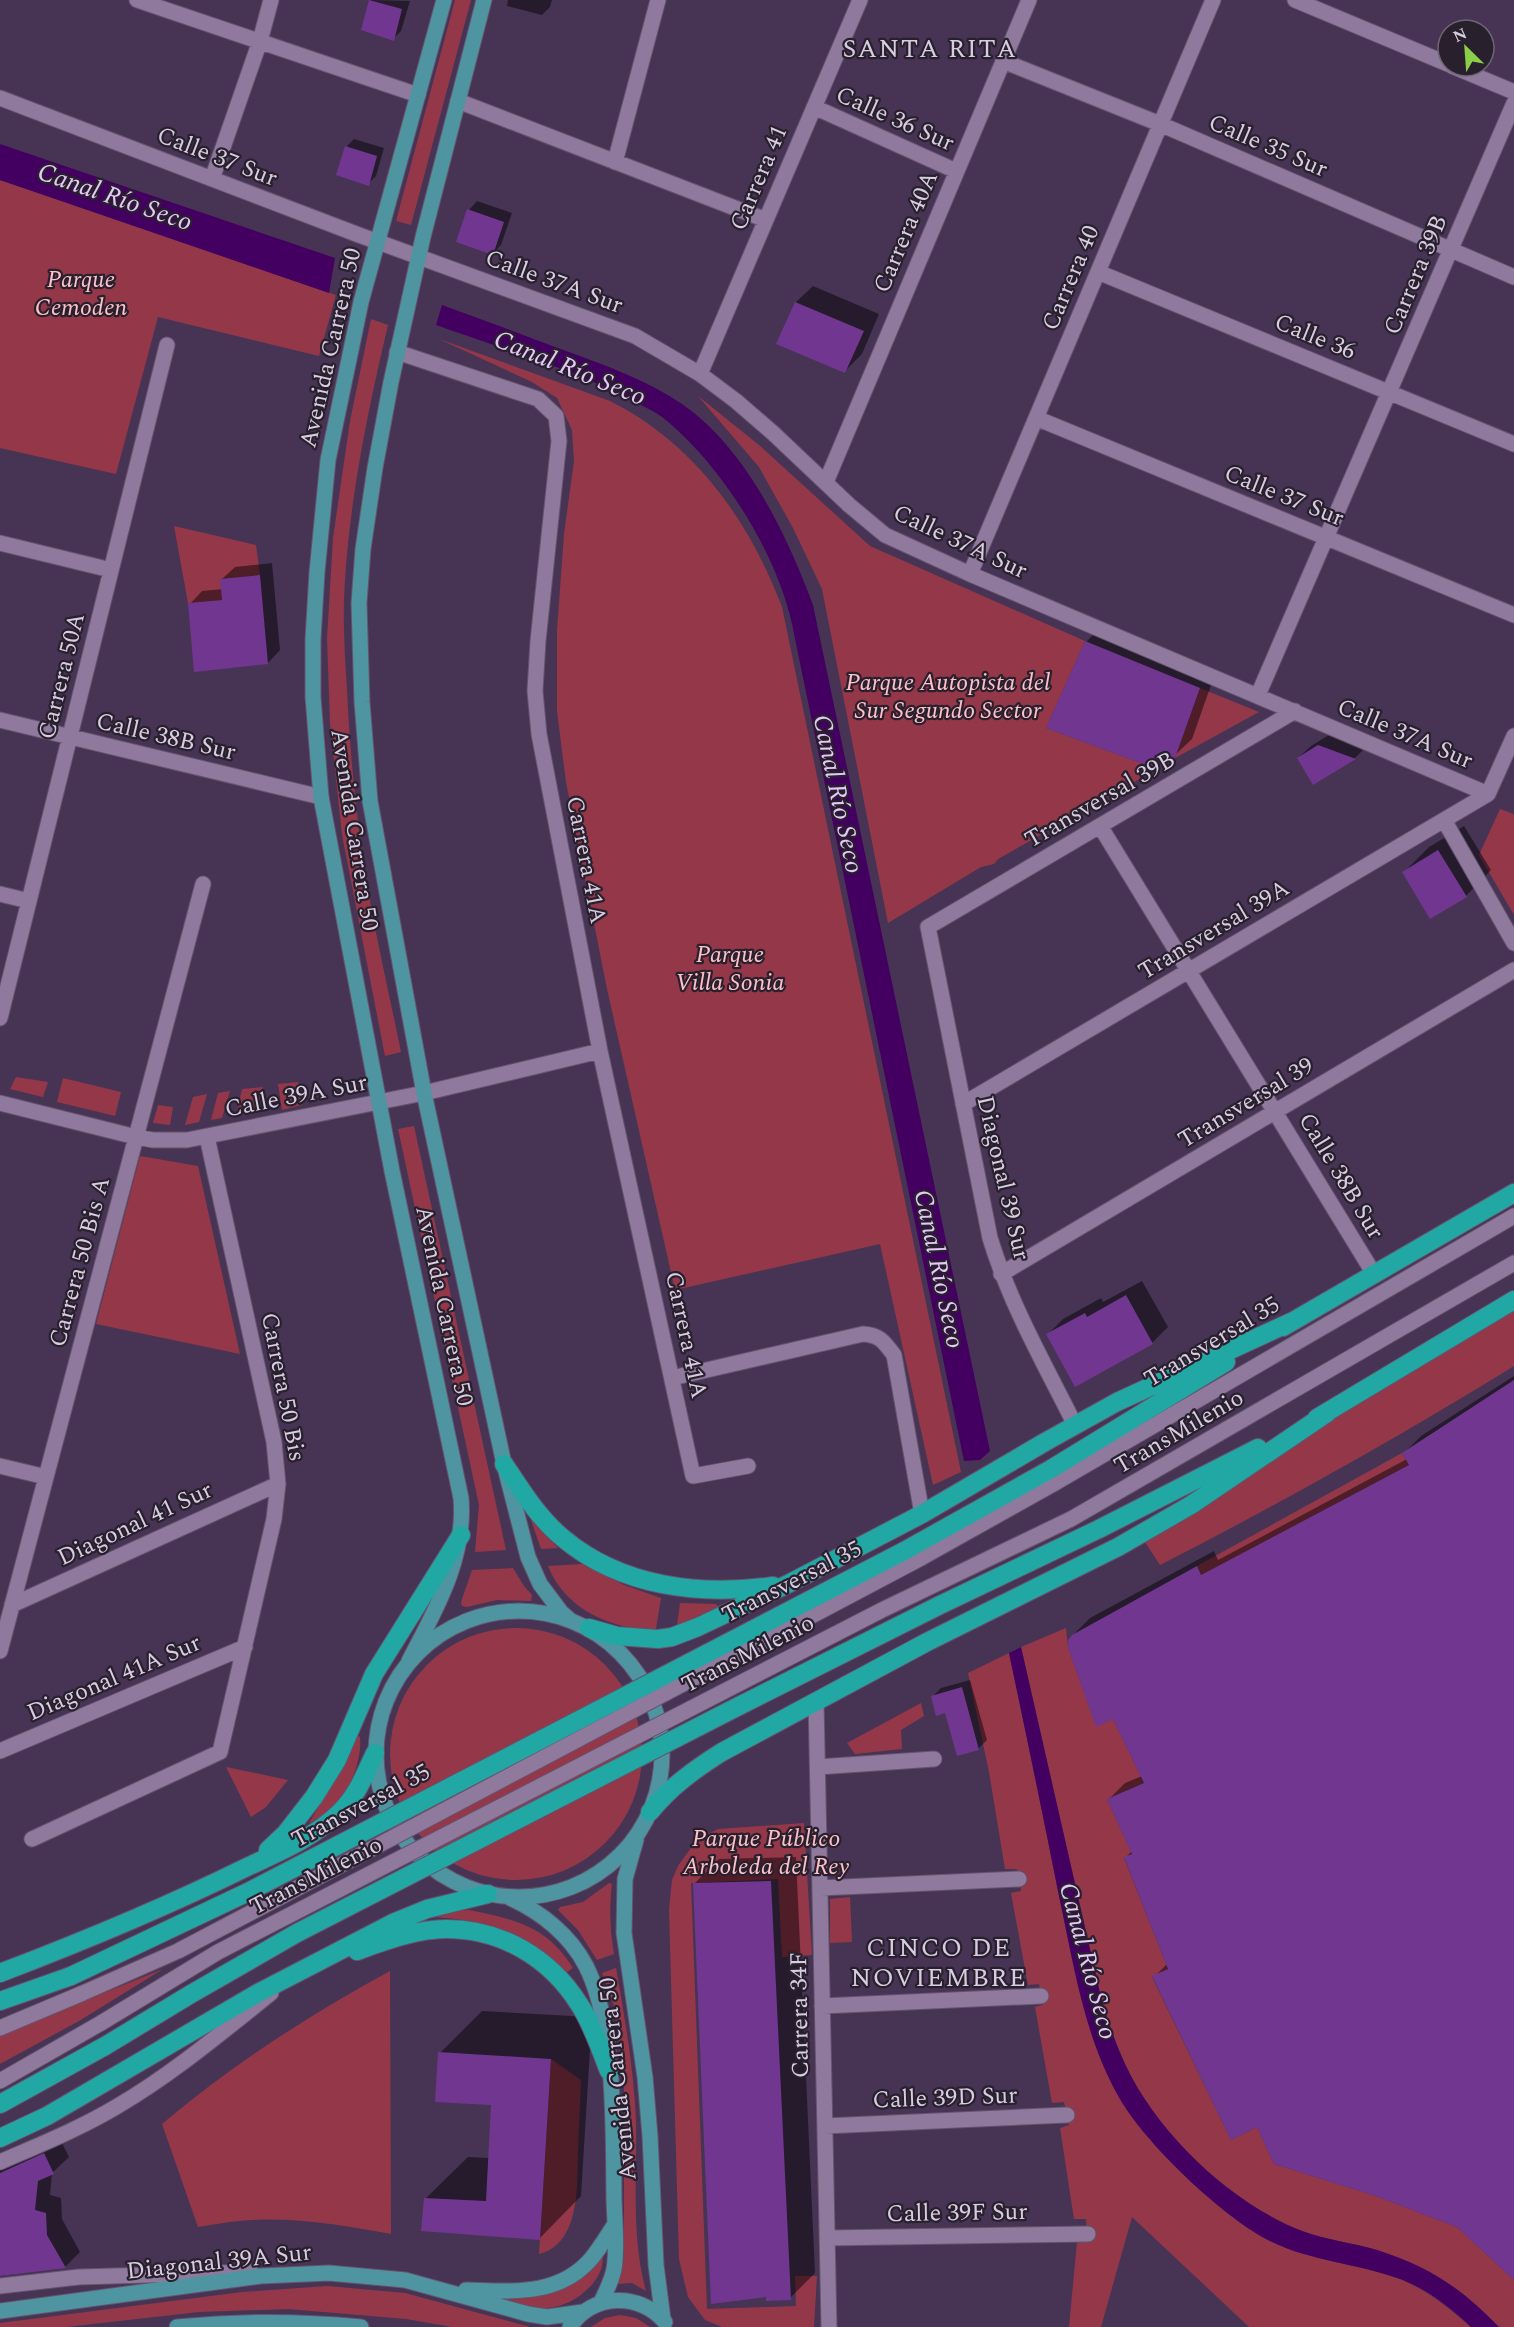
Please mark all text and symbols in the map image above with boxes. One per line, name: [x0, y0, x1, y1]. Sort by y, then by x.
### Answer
north arrow: [1436, 18, 1496, 78]
text: N: [1449, 22, 1471, 49]
district label: SANTA RITA: [842, 29, 1018, 69]
street label: Calle 36 Sur: [830, 77, 960, 161]
street label: Calle 35 Sur: [1203, 105, 1333, 187]
street label: Calle 37 Sur: [151, 118, 283, 196]
street label: Carrera 41: [721, 120, 797, 236]
water label: Canal Río Seco: [32, 152, 198, 242]
street label: Carrera 40A: [864, 165, 948, 299]
street label: Carrera 39B: [1375, 209, 1457, 341]
street label: Carrera 40: [1033, 220, 1109, 336]
street label: Calle 37A Sur: [480, 240, 628, 324]
street label: Avenida Carrera 50: [291, 245, 371, 451]
park label: Parque Cemoden: [35, 262, 128, 326]
street label: Calle 36: [1269, 304, 1361, 370]
water label: Canal Río Seco: [488, 319, 652, 417]
street label: Calle 37 Sur: [1219, 456, 1349, 536]
street label: Calle 37A Sur: [887, 495, 1033, 589]
street label: Carrera 50A: [29, 609, 95, 743]
park label: Parque Autopista del Sur Segundo Sector: [846, 665, 1050, 729]
street label: Calle 37A Sur: [1331, 689, 1479, 779]
street label: Calle 38B Sur: [93, 703, 239, 771]
water label: Canal Río Seco: [802, 711, 874, 877]
street label: Avenida Carrera 50: [320, 726, 388, 934]
street label: Transversal 39B: [1018, 742, 1182, 858]
street label: Carrera 41A: [556, 793, 616, 927]
street label: Transversal 39A: [1131, 871, 1297, 989]
park label: Parque Villa Sonia: [675, 937, 785, 1001]
street label: Transversal 39: [1171, 1048, 1321, 1158]
street label: Calle 39A Sur: [222, 1065, 370, 1127]
street label: Diagonal 39 Sur: [967, 1092, 1039, 1264]
street label: Calle 38B Sur: [1289, 1106, 1393, 1246]
street label: Carrera 50 Bis A: [40, 1173, 120, 1351]
water label: Canal Río Seco: [903, 1186, 975, 1352]
street label: Avenida Carrera 50: [405, 1202, 483, 1410]
street label: Carrera 41A: [655, 1268, 717, 1402]
street label: Transversal 35: [1137, 1287, 1287, 1397]
street label: Carrera 50 Bis: [251, 1309, 315, 1465]
street label: TransMilenio: [1107, 1380, 1251, 1484]
street label: Diagonal 41 Sur: [51, 1472, 219, 1576]
street label: Transversal 35: [716, 1531, 868, 1633]
street label: TransMilenio: [675, 1605, 821, 1703]
street label: Diagonal 41A Sur: [21, 1625, 207, 1731]
street label: Transversal 35: [285, 1754, 437, 1858]
park label: Parque Público Arboleda del Rey: [682, 1821, 850, 1885]
street label: TransMilenio: [243, 1827, 389, 1925]
water label: Canal Río Seco: [1048, 1878, 1128, 2044]
district label: CINCO DE NOVIEMBRE: [851, 1928, 1028, 1998]
street label: Carrera 34F: [781, 1952, 819, 2078]
street label: Avenida Carrera 50: [589, 1976, 647, 2182]
street label: Calle 39D Sur: [872, 2077, 1018, 2119]
street label: Calle 39F Sur: [886, 2194, 1028, 2232]
street label: Diagonal 39A Sur: [125, 2234, 313, 2290]

